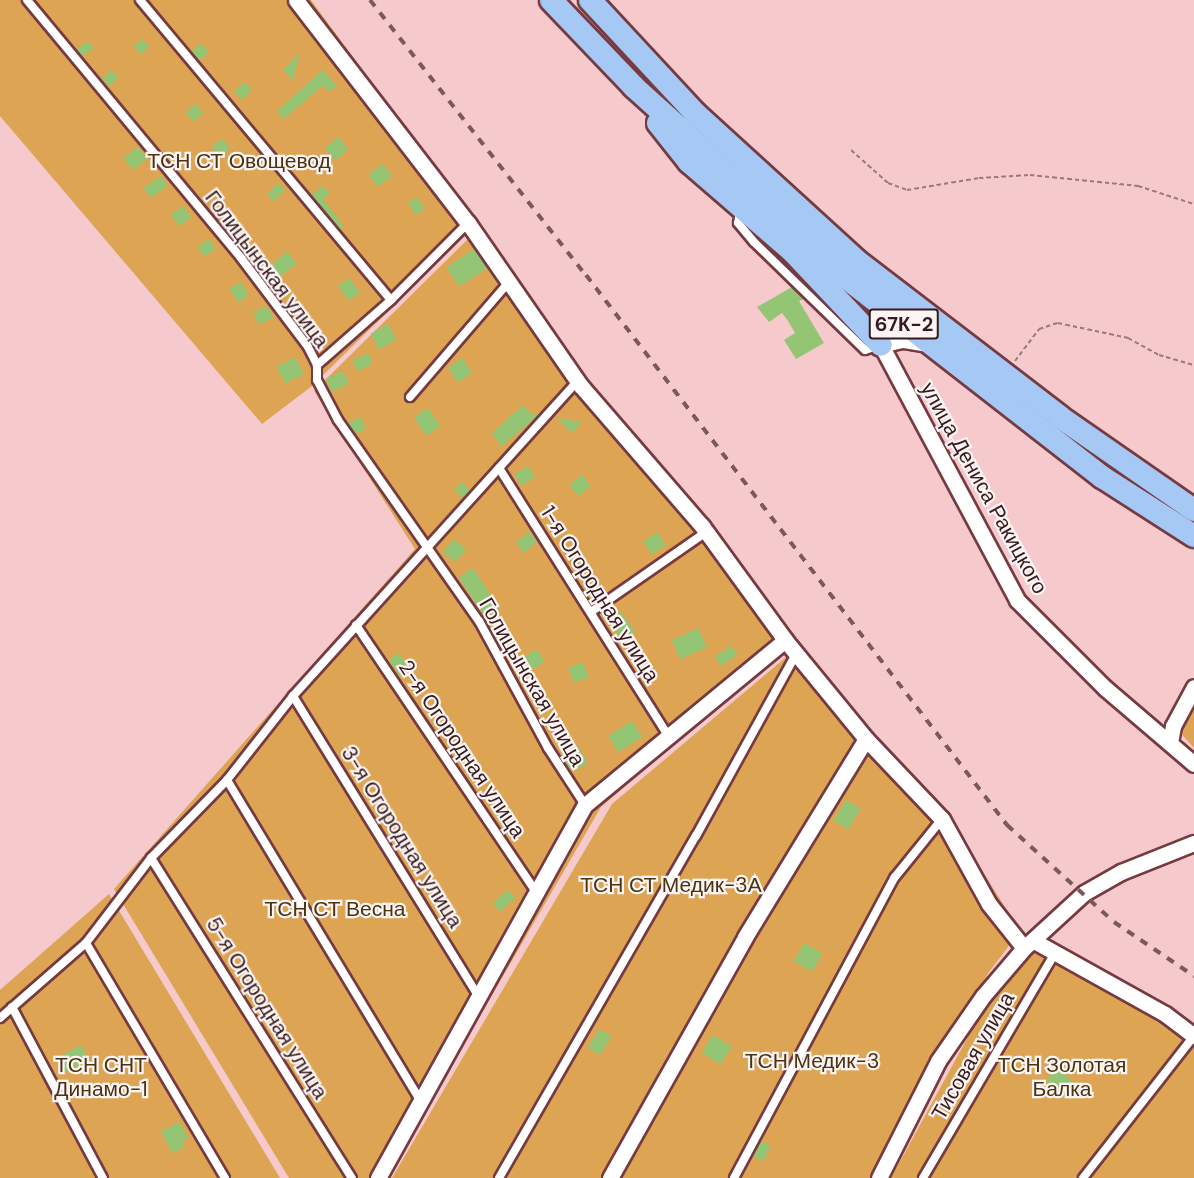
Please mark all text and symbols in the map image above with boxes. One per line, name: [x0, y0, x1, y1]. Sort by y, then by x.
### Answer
park label: ТСН СТ Овощевод: [147, 148, 331, 174]
street label: Голицынская улица: [200, 185, 334, 353]
road number: 67К-2: [868, 307, 940, 341]
street label: улица Дениса Ракицкого: [915, 378, 1053, 598]
street label: 1-я Огородная улица: [535, 501, 665, 687]
street label: Голицынская улица: [473, 593, 591, 771]
street label: 2-я Огородная улица: [393, 655, 531, 843]
street label: 3-я Огородная улица: [336, 742, 468, 932]
park label: ТСН СТ Медик-3А: [580, 872, 762, 898]
park label: ТСН СТ Весна: [264, 896, 406, 922]
street label: 5-я Огородная улица: [201, 913, 333, 1103]
street label: Тисовая улица: [926, 988, 1020, 1124]
park label: ТСН Медик-3: [745, 1048, 879, 1074]
park label: ТСН СНТ Динамо-1: [54, 1052, 148, 1102]
park label: ТСН Золотая Балка: [998, 1052, 1126, 1102]

